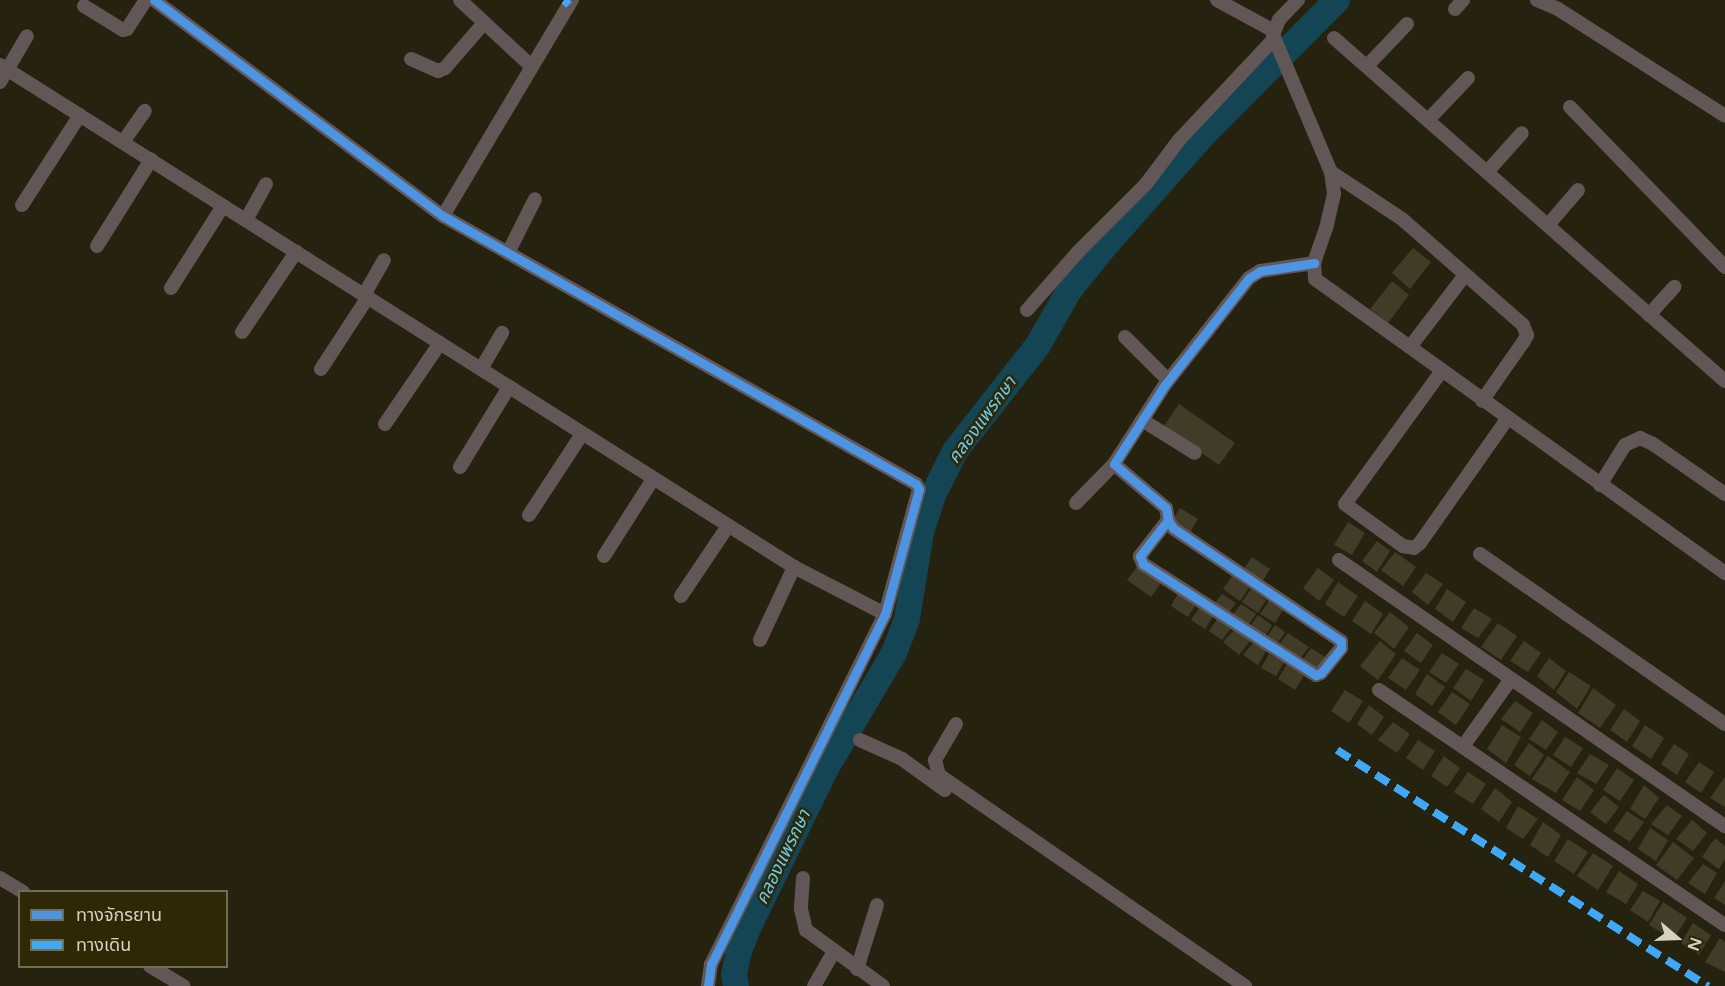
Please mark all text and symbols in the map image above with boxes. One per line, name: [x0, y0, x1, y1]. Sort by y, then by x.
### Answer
water label: คลองแพรกษา: [943, 372, 1021, 468]
water label: คลองแพรกษา: [751, 806, 815, 908]
legend: [18, 890, 228, 968]
text: ทางจักรยาน: [76, 904, 162, 926]
north arrow: [1647, 908, 1707, 968]
text: ทางเดิน: [76, 934, 131, 956]
text: N: [1682, 935, 1706, 953]

